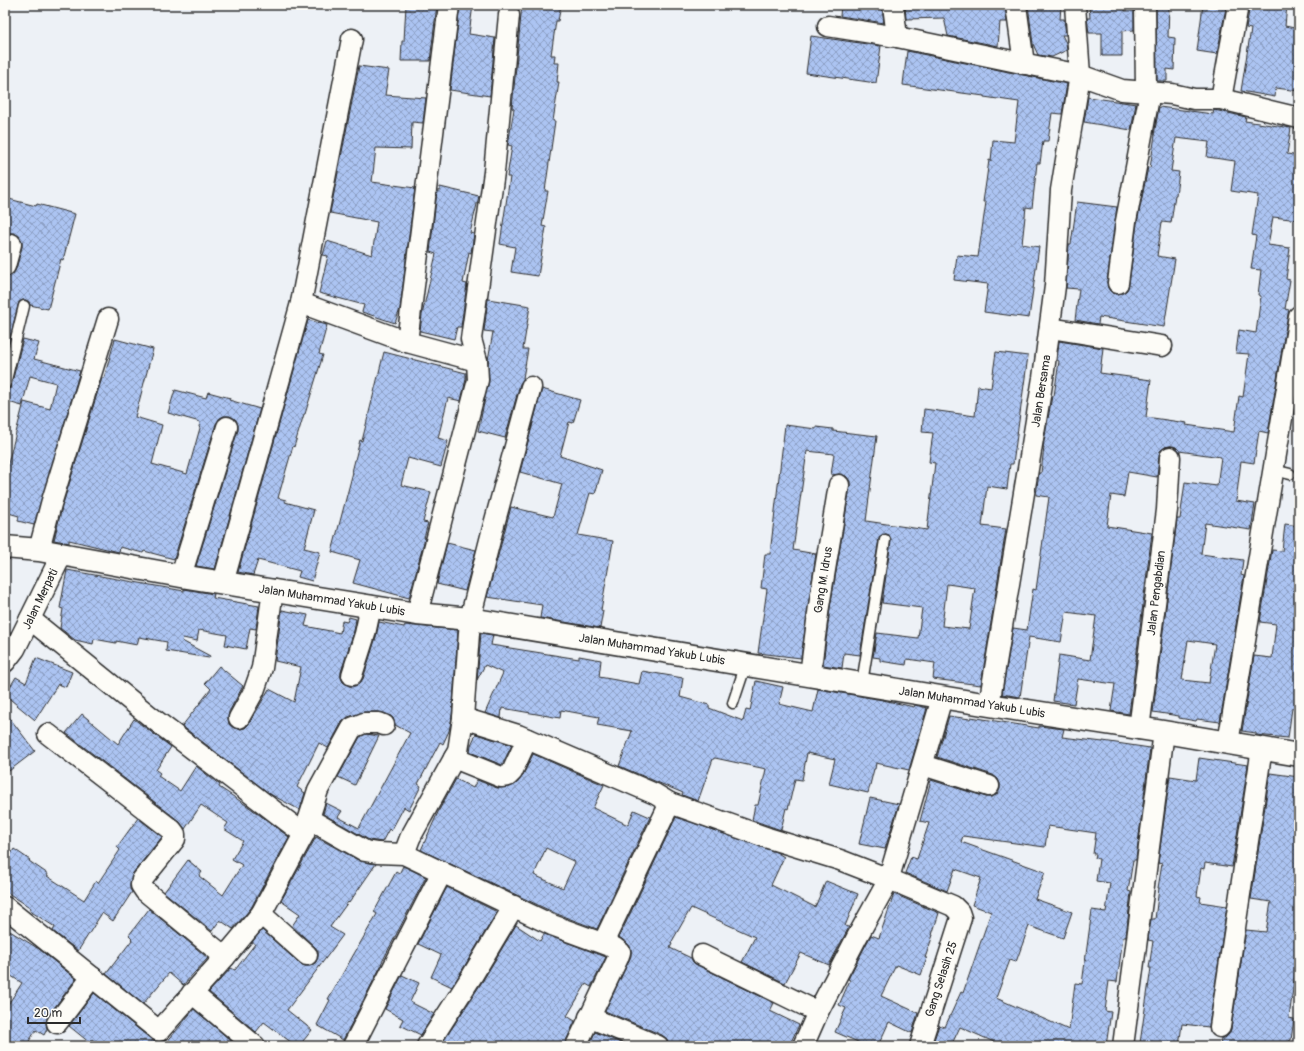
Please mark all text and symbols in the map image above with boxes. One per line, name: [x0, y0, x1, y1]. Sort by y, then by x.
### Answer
street label: Jalan Bersama: [1028, 353, 1055, 428]
street label: Gang M. Idrus: [811, 545, 836, 614]
street label: Jalan Pengabdian: [1144, 550, 1169, 636]
street label: Jalan Merpati: [19, 566, 62, 632]
street label: Jalan Muhammad Yakub Lubis: [258, 582, 407, 620]
street label: Jalan Muhammad Yakub Lubis: [578, 631, 727, 669]
street label: Jalan Muhammad Yakub Lubis: [898, 684, 1047, 722]
street label: Gang Selasih 25: [922, 939, 961, 1019]
scale bar: [28, 999, 80, 1025]
text: 20 m: [34, 1006, 63, 1021]

